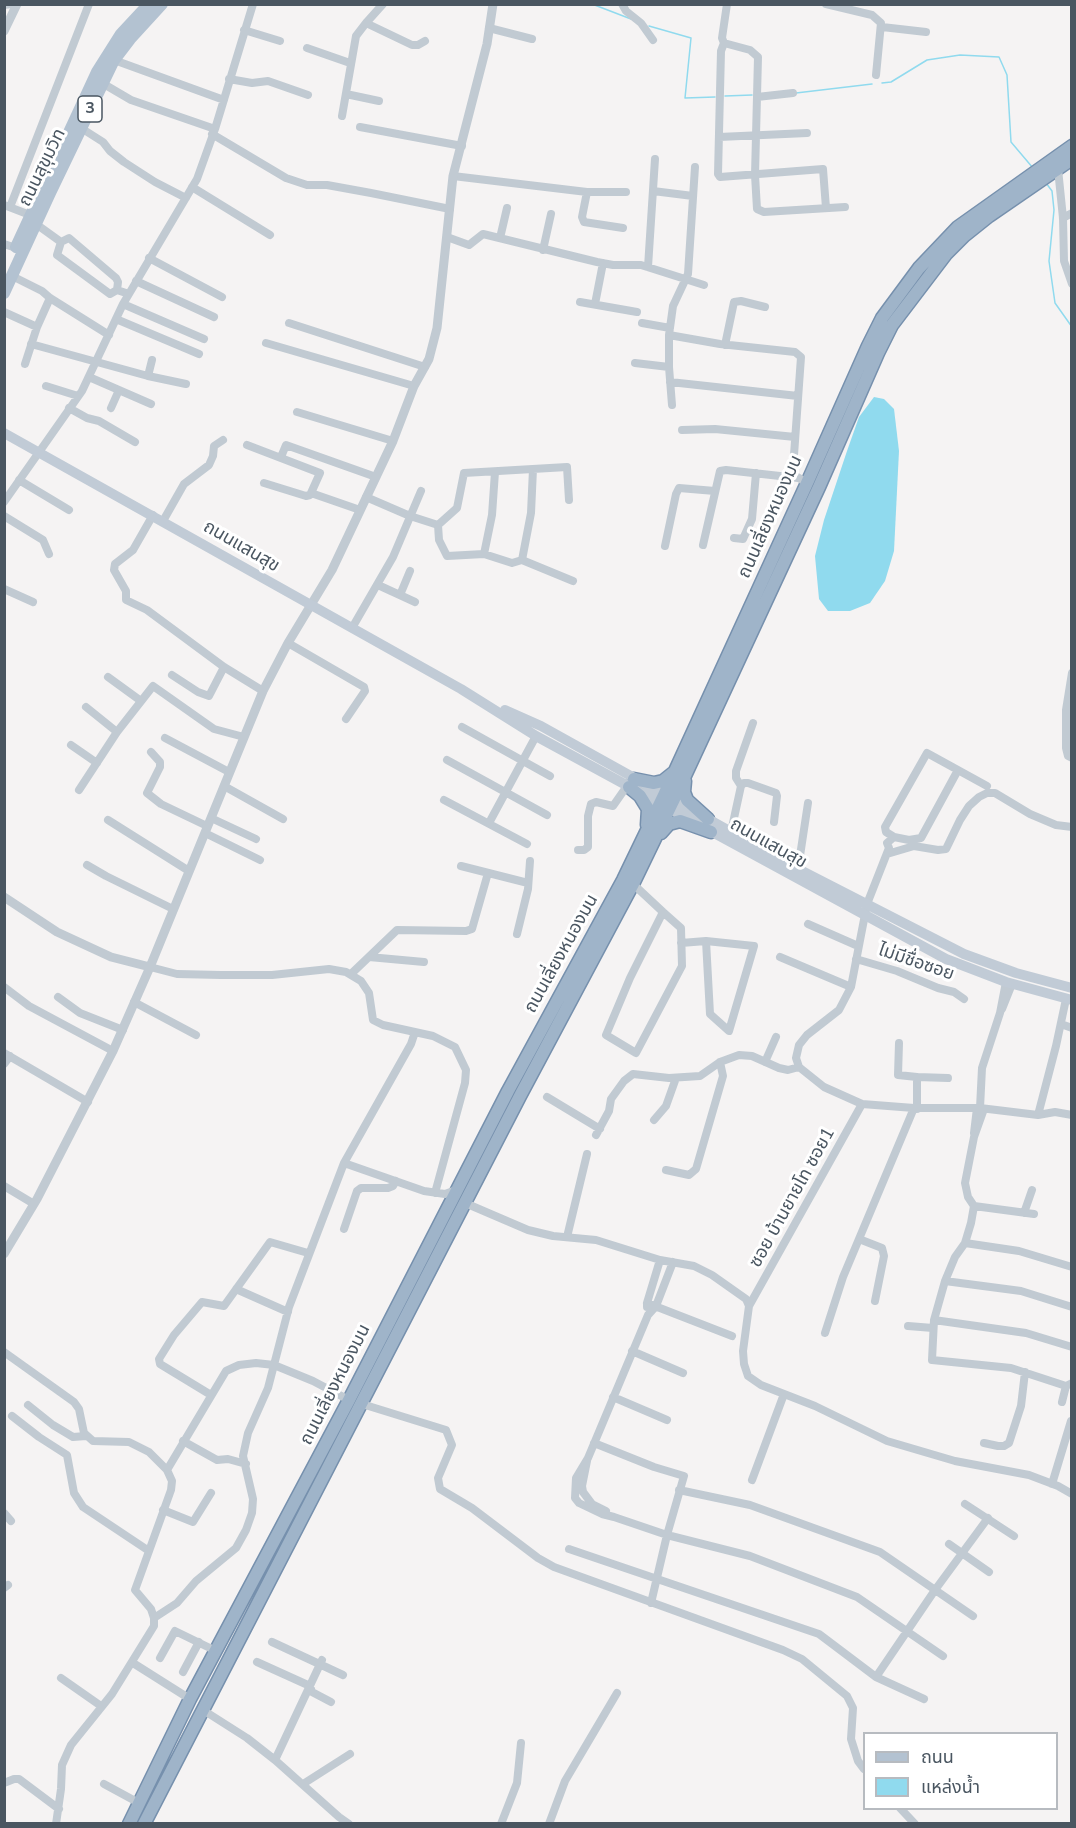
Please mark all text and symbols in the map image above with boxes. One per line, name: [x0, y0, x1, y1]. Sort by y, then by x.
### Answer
road number: 3: [78, 96, 102, 122]
street label: ถนนสุขุมวิท: [15, 126, 71, 210]
street label: ถนนเลี่ยงหนองมน: [734, 452, 808, 582]
street label: ถนนแสนสุข: [199, 517, 283, 577]
street label: ถนนแสนสุข: [726, 814, 810, 874]
street label: ถนนเลี่ยงหนองมน: [520, 891, 604, 1017]
street label: ไม่มีชื่อซอย: [875, 940, 957, 986]
street label: ซอย บ้านยายโท ซอย1: [746, 1124, 840, 1272]
street label: ถนนเลี่ยงหนองมน: [296, 1321, 376, 1449]
legend: [863, 1732, 1058, 1810]
text: ถนน: [921, 1745, 954, 1769]
text: แหล่งน้ำ: [921, 1775, 980, 1799]

